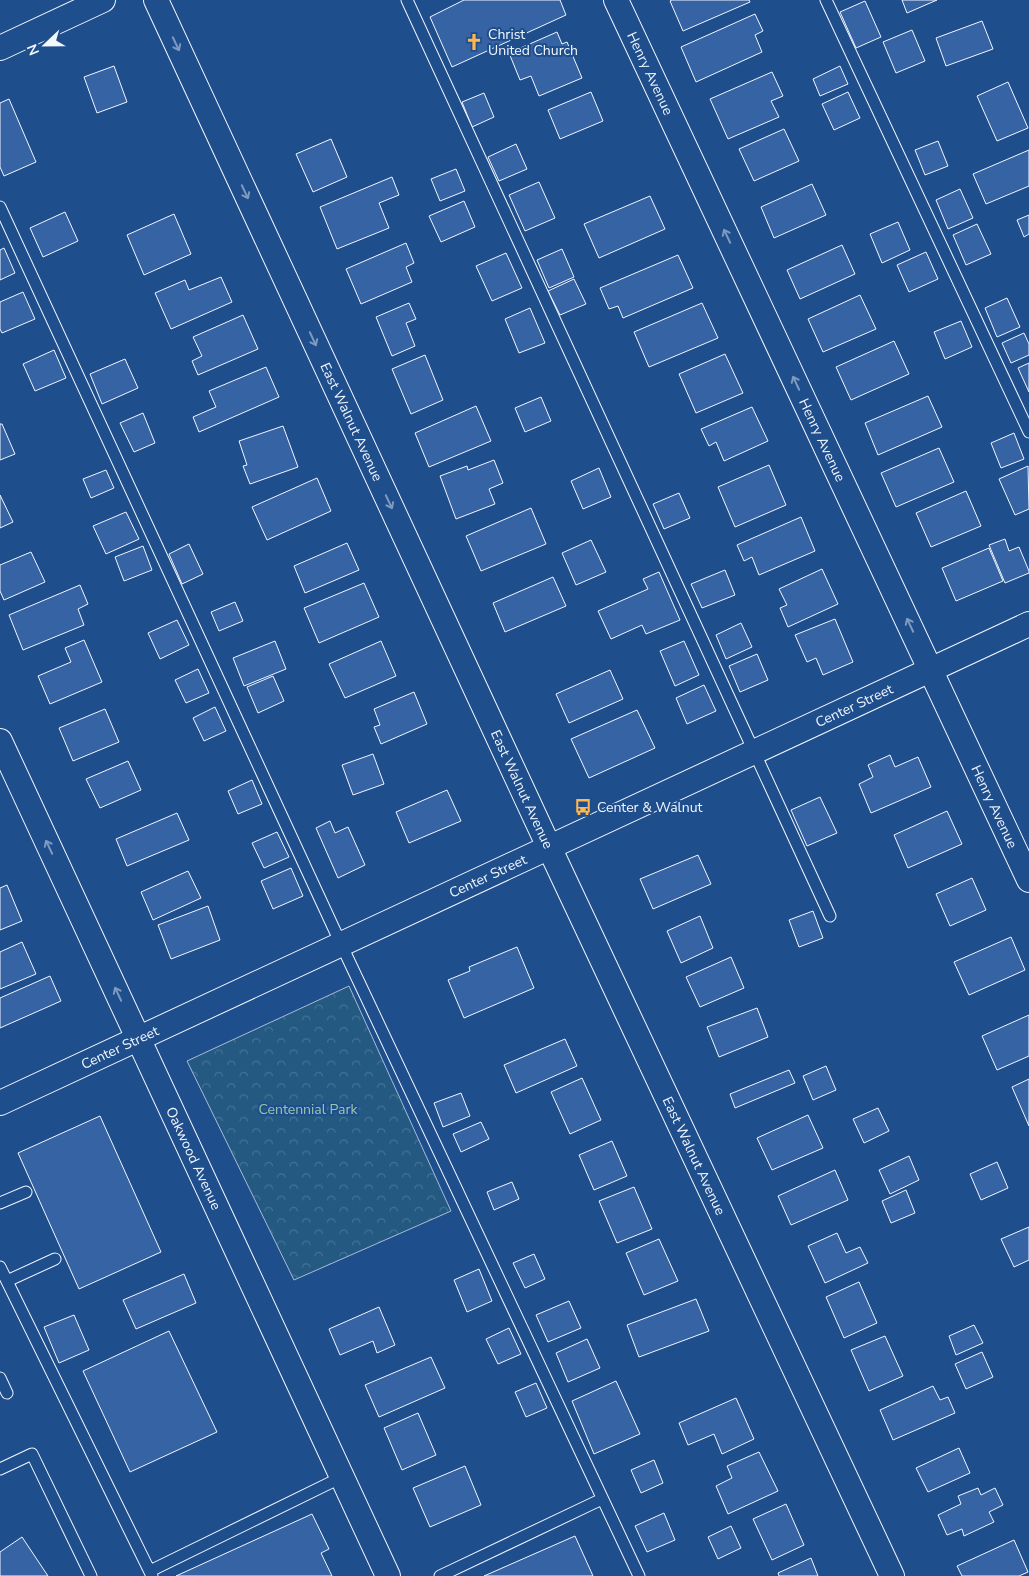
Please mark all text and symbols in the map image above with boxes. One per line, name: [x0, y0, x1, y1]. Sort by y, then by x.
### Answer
north arrow: [20, 20, 70, 70]
place label: Christ United Church: [488, 25, 578, 60]
street label: Henry Avenue: [623, 29, 678, 118]
church icon: Christ United Church: [464, 32, 484, 52]
one-way arrow: [172, 36, 182, 51]
text: N: [23, 41, 44, 58]
one-way arrow: [240, 184, 250, 199]
one-way arrow: [722, 229, 731, 244]
one-way arrow: [309, 331, 318, 346]
street label: East Walnut Avenue: [316, 359, 387, 484]
one-way arrow: [791, 376, 801, 391]
street label: Henry Avenue: [795, 395, 850, 485]
one-way arrow: [384, 495, 394, 510]
one-way arrow: [905, 618, 914, 633]
street label: Center Street: [812, 679, 896, 732]
street label: East Walnut Avenue: [486, 727, 558, 852]
street label: Henry Avenue: [967, 762, 1022, 851]
bus stop icon: Center & Walnut: [573, 797, 593, 817]
place label: Center & Walnut: [597, 798, 703, 817]
one-way arrow: [44, 840, 54, 855]
street label: Center Street: [446, 850, 530, 902]
one-way arrow: [112, 987, 122, 1002]
street label: Center Street: [78, 1021, 162, 1074]
street label: East Walnut Avenue: [658, 1093, 730, 1218]
park label: Centennial Park: [259, 1100, 358, 1119]
street label: Oakwood Avenue: [162, 1104, 226, 1213]

